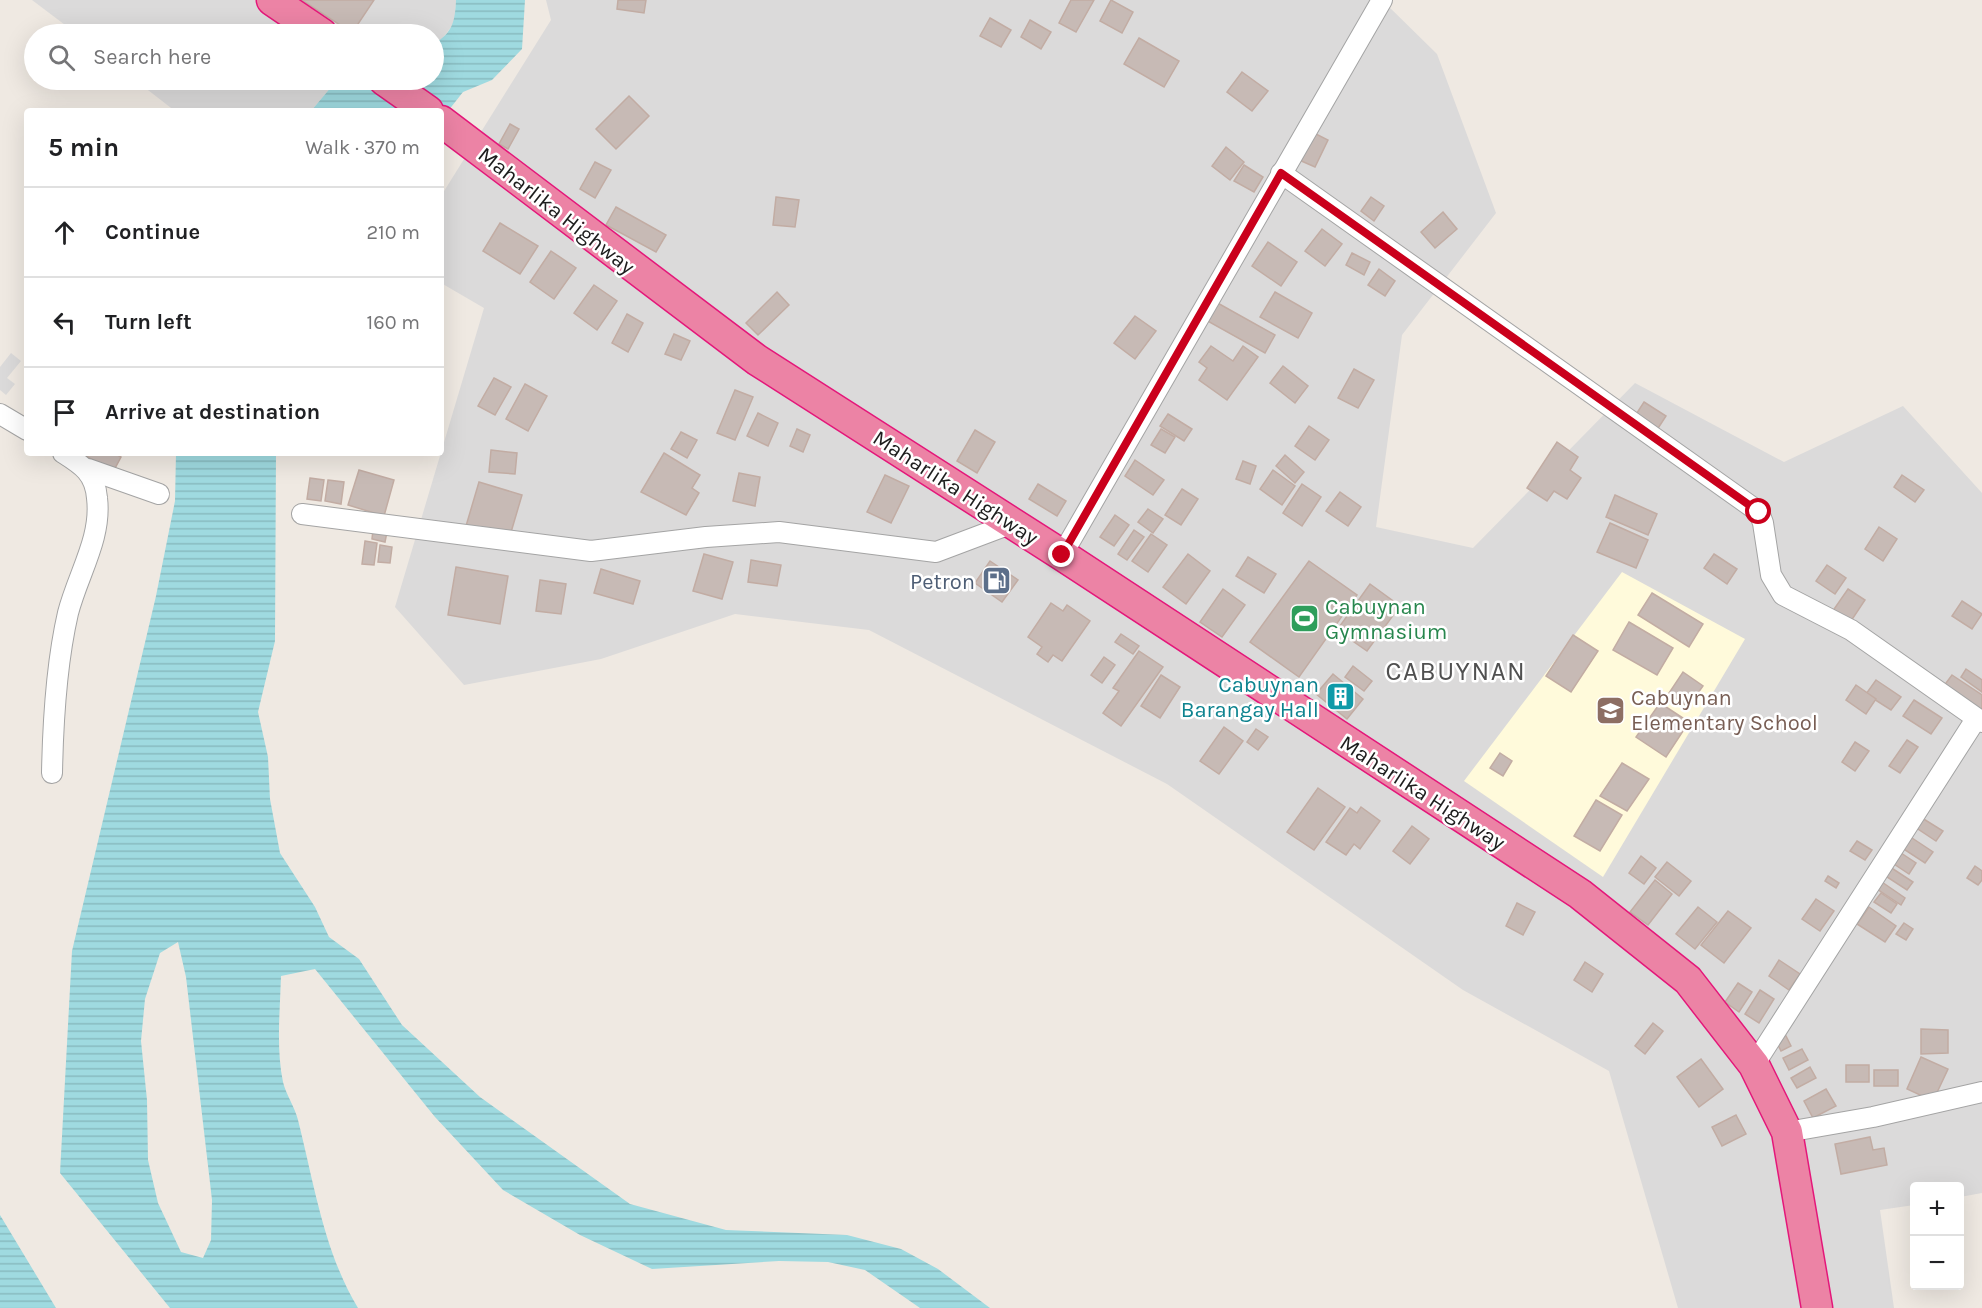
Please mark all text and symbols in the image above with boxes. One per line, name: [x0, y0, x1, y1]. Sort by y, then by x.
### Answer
search box: [24, 24, 444, 90]
icon: search: [45, 41, 78, 74]
text: Search here: [93, 44, 211, 70]
text: 5 min: [48, 132, 119, 163]
text: Walk · 370 m: [305, 136, 420, 159]
street label: Maharlika Highway: [473, 142, 640, 280]
icon: ahead: [48, 216, 81, 249]
text: Continue: [105, 219, 200, 245]
text: 210 m: [366, 221, 420, 244]
icon: left: [48, 306, 81, 339]
text: Turn left: [105, 309, 192, 335]
text: 160 m: [367, 311, 420, 334]
icon: arrive: [48, 396, 81, 429]
text: Arrive at destination: [105, 399, 320, 425]
street label: Maharlika Highway: [868, 425, 1043, 551]
route start: [1745, 498, 1771, 524]
route end: [1048, 541, 1074, 567]
fuel station icon: Petron: [980, 565, 1012, 597]
place label: Petron: [910, 569, 975, 595]
place label: Cabuynan Gymnasium: [1325, 594, 1447, 645]
sports icon: Cabuynan Gymnasium: [1288, 603, 1320, 635]
district label: CABUYNAN: [1386, 656, 1526, 687]
place label: Cabuynan Barangay Hall: [1181, 672, 1319, 723]
building icon: Cabuynan Barangay Hall: [1324, 681, 1356, 713]
place label: Cabuynan Elementary School: [1631, 685, 1818, 736]
school or university icon: Cabuynan Elementary School: [1594, 694, 1626, 726]
street label: Maharlika Highway: [1335, 730, 1510, 856]
map controls: [1910, 1182, 1964, 1290]
button: +: [1910, 1182, 1964, 1236]
button: −: [1910, 1236, 1964, 1290]

